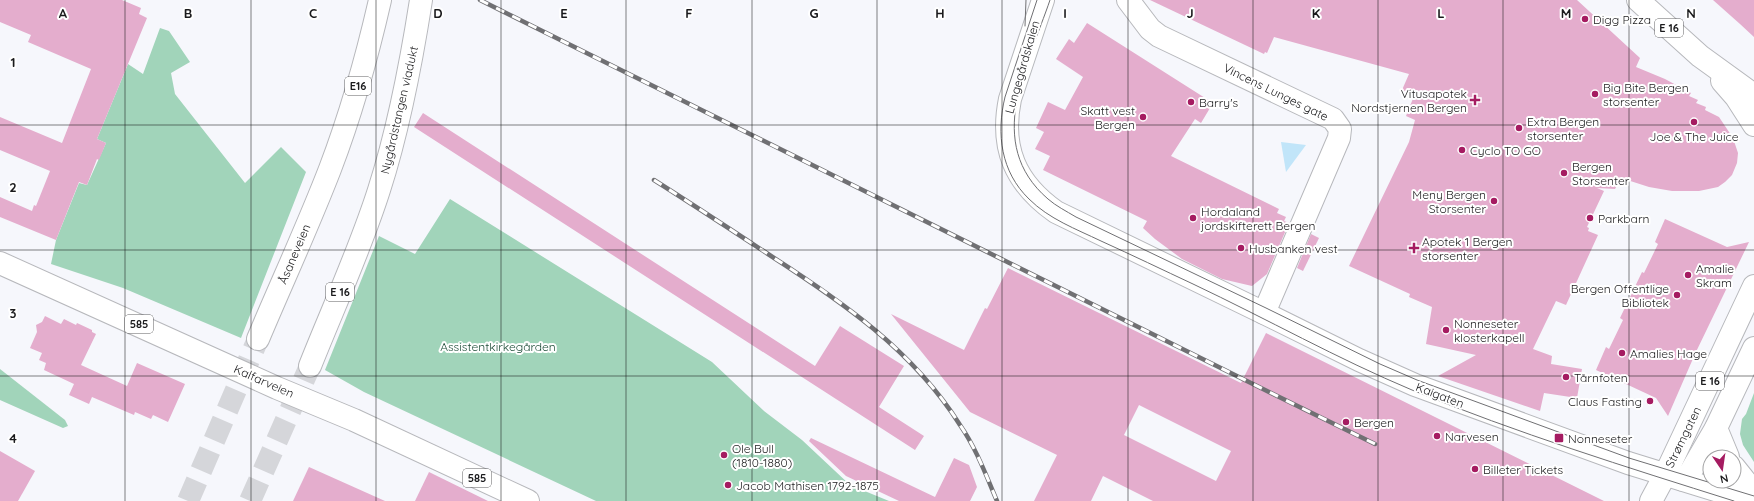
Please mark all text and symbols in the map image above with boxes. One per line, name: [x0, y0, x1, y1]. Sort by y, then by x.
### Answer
text: A: [59, 5, 68, 21]
text: B: [184, 5, 192, 21]
text: C: [309, 5, 317, 21]
text: D: [433, 5, 443, 21]
text: E: [560, 5, 568, 21]
text: F: [685, 5, 693, 21]
text: G: [809, 5, 819, 21]
text: H: [935, 5, 945, 21]
text: I: [1063, 5, 1067, 21]
text: J: [1186, 5, 1194, 21]
text: K: [1312, 5, 1321, 21]
text: L: [1437, 5, 1445, 21]
text: M: [1561, 5, 1571, 21]
text: N: [1686, 5, 1696, 21]
place label: Digg Pizza: [1593, 12, 1651, 27]
marker: Digg Pizza: [1580, 14, 1590, 24]
street label: Lungegårdskaien: [1002, 19, 1042, 115]
road number: E 16: [1655, 19, 1683, 37]
street label: Nygårdstangen viadukt: [377, 45, 421, 175]
text: 1: [10, 54, 16, 70]
street label: Vincens Lunges gate: [1221, 60, 1331, 124]
road number: E16: [345, 77, 371, 95]
place label: Big Bite Bergen storsenter: [1603, 80, 1689, 109]
place label: Vitusapotek Nordstjernen Bergen: [1351, 86, 1467, 115]
marker: Big Bite Bergen storsenter: [1590, 89, 1600, 99]
place label: Barry's: [1199, 95, 1238, 110]
marker: Vitusapotek Nordstjernen Bergen: [1470, 95, 1480, 105]
marker: Barry's: [1186, 97, 1196, 107]
place label: Skatt vest Bergen: [1080, 103, 1135, 132]
marker: Skatt vest Bergen: [1138, 112, 1148, 122]
place label: Extra Bergen storsenter: [1527, 114, 1599, 143]
marker: Joe & The Juice: [1689, 117, 1699, 127]
marker: Extra Bergen storsenter: [1514, 123, 1524, 133]
place label: Joe & The Juice: [1650, 129, 1739, 144]
place label: Cyclo TO GO: [1470, 143, 1541, 158]
marker: Cyclo TO GO: [1457, 145, 1467, 155]
place label: Bergen Storsenter: [1572, 159, 1630, 188]
marker: Bergen Storsenter: [1559, 168, 1569, 178]
text: 2: [9, 179, 17, 195]
place label: Meny Bergen Storsenter: [1412, 187, 1486, 216]
marker: Meny Bergen Storsenter: [1489, 196, 1499, 206]
place label: Hordaland jordskifterett Bergen: [1200, 204, 1315, 233]
place label: Parkbarn: [1598, 211, 1649, 226]
marker: Hordaland jordskifterett Bergen: [1188, 213, 1198, 223]
marker: Parkbarn: [1585, 213, 1595, 223]
street label: Åsaneveien: [275, 222, 313, 286]
place label: Apotek 1 Bergen storsenter: [1422, 234, 1512, 263]
place label: Husbanken vest: [1249, 241, 1338, 256]
marker: Husbanken vest: [1236, 243, 1246, 253]
marker: Apotek 1 Bergen storsenter: [1409, 243, 1419, 253]
place label: Amalie Skram: [1696, 261, 1734, 290]
marker: Amalie Skram: [1683, 270, 1693, 280]
place label: Bergen Offentlige Bibliotek: [1571, 281, 1669, 310]
road number: E 16: [326, 283, 354, 301]
marker: Bergen Offentlige Bibliotek: [1672, 290, 1682, 300]
text: 3: [10, 305, 17, 321]
road number: 585: [125, 315, 153, 333]
place label: Nonneseter klosterkapell: [1454, 316, 1525, 345]
marker: Nonneseter klosterkapell: [1441, 325, 1451, 335]
park label: Assistentkirkegården: [440, 339, 556, 354]
place label: Amalies Hage: [1630, 346, 1707, 361]
marker: Amalies Hage: [1617, 348, 1627, 358]
street label: Kalfarveien: [232, 361, 296, 401]
place label: Tårnfoten: [1574, 370, 1628, 385]
marker: Tårnfoten: [1561, 372, 1571, 382]
road number: E 16: [1696, 372, 1724, 390]
street label: Kaigaten: [1414, 379, 1466, 411]
place label: Claus Fasting: [1568, 394, 1642, 409]
marker: Claus Fasting: [1645, 396, 1655, 406]
street label: Strømgaten: [1662, 404, 1704, 470]
place label: Bergen: [1354, 415, 1394, 430]
marker: Bergen: [1341, 417, 1351, 427]
place label: Narvesen: [1445, 429, 1499, 444]
text: 4: [9, 430, 17, 446]
marker: Narvesen: [1432, 431, 1442, 441]
place label: Nonneseter: [1568, 431, 1633, 446]
marker: Nonneseter: [1553, 432, 1565, 444]
place label: Ole Bull (1810-1880): [732, 441, 792, 470]
north arrow: [1702, 449, 1742, 489]
marker: Ole Bull (1810-1880): [719, 450, 729, 460]
place label: Billeter Tickets: [1483, 462, 1564, 477]
marker: Billeter Tickets: [1470, 464, 1480, 474]
road number: 585: [463, 469, 491, 487]
text: N: [1719, 471, 1730, 486]
place label: Jacob Mathisen 1792-1875: [736, 478, 879, 493]
marker: Jacob Mathisen 1792-1875: [723, 480, 733, 490]

